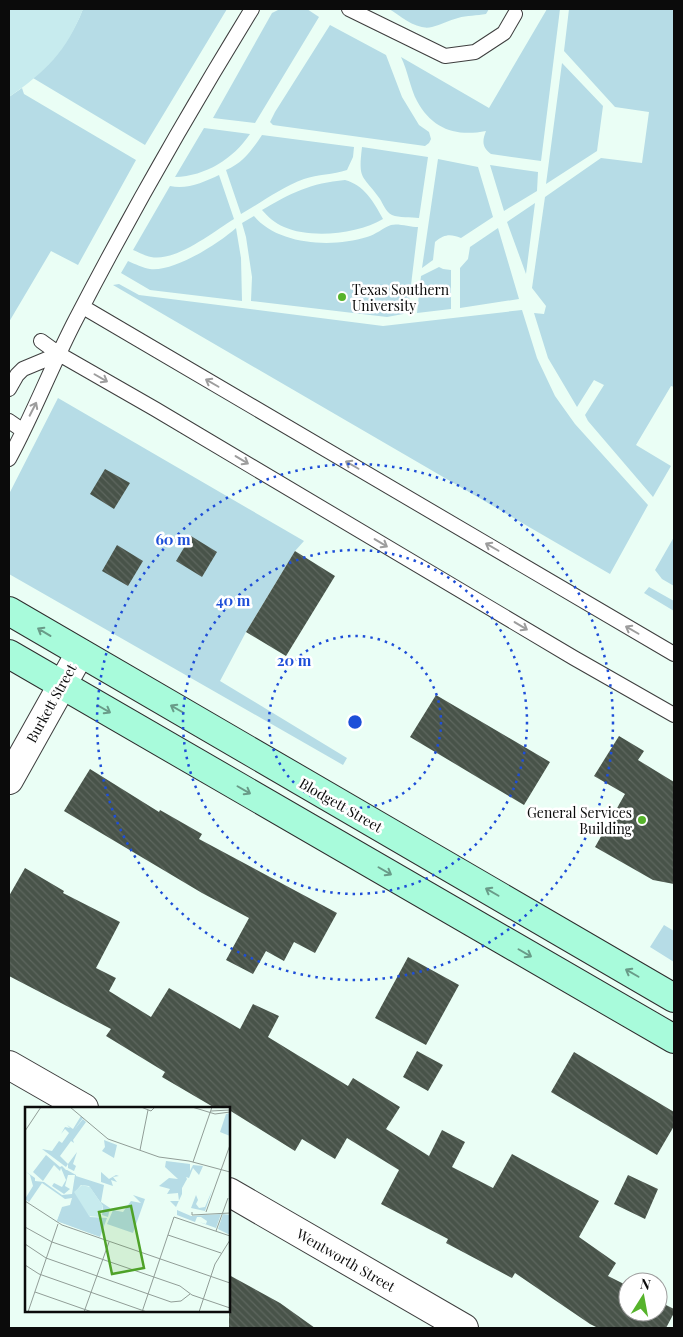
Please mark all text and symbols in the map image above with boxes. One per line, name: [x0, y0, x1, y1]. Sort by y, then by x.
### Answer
place label: Texas Southern University: [352, 280, 450, 315]
marker: Texas Southern University: [336, 291, 348, 303]
one-way arrow: [94, 374, 108, 384]
one-way arrow: [205, 377, 219, 387]
one-way arrow: [29, 402, 38, 417]
one-way arrow: [234, 456, 248, 466]
one-way arrow: [346, 459, 360, 469]
text: 60 m: [155, 529, 191, 549]
one-way arrow: [374, 539, 388, 549]
one-way arrow: [486, 541, 500, 551]
text: 40 m: [216, 590, 251, 610]
one-way arrow: [514, 622, 528, 632]
one-way arrow: [626, 624, 640, 634]
one-way arrow: [38, 627, 52, 637]
text: 20 m: [277, 650, 312, 670]
street label: Burkett Street: [22, 659, 81, 746]
one-way arrow: [96, 704, 110, 714]
one-way arrow: [170, 704, 185, 714]
centre of rings: [346, 713, 364, 731]
street label: Blodgett Street: [296, 774, 387, 837]
one-way arrow: [237, 785, 252, 795]
place label: General Services Building: [527, 803, 633, 838]
marker: General Services Building: [636, 814, 648, 826]
one-way arrow: [377, 867, 391, 877]
one-way arrow: [485, 886, 499, 896]
one-way arrow: [518, 948, 533, 958]
one-way arrow: [626, 968, 640, 978]
inset map: [25, 1107, 230, 1312]
street label: Wentworth Street: [292, 1224, 400, 1296]
north arrow: [618, 1272, 668, 1322]
text: N: [639, 1273, 652, 1294]

